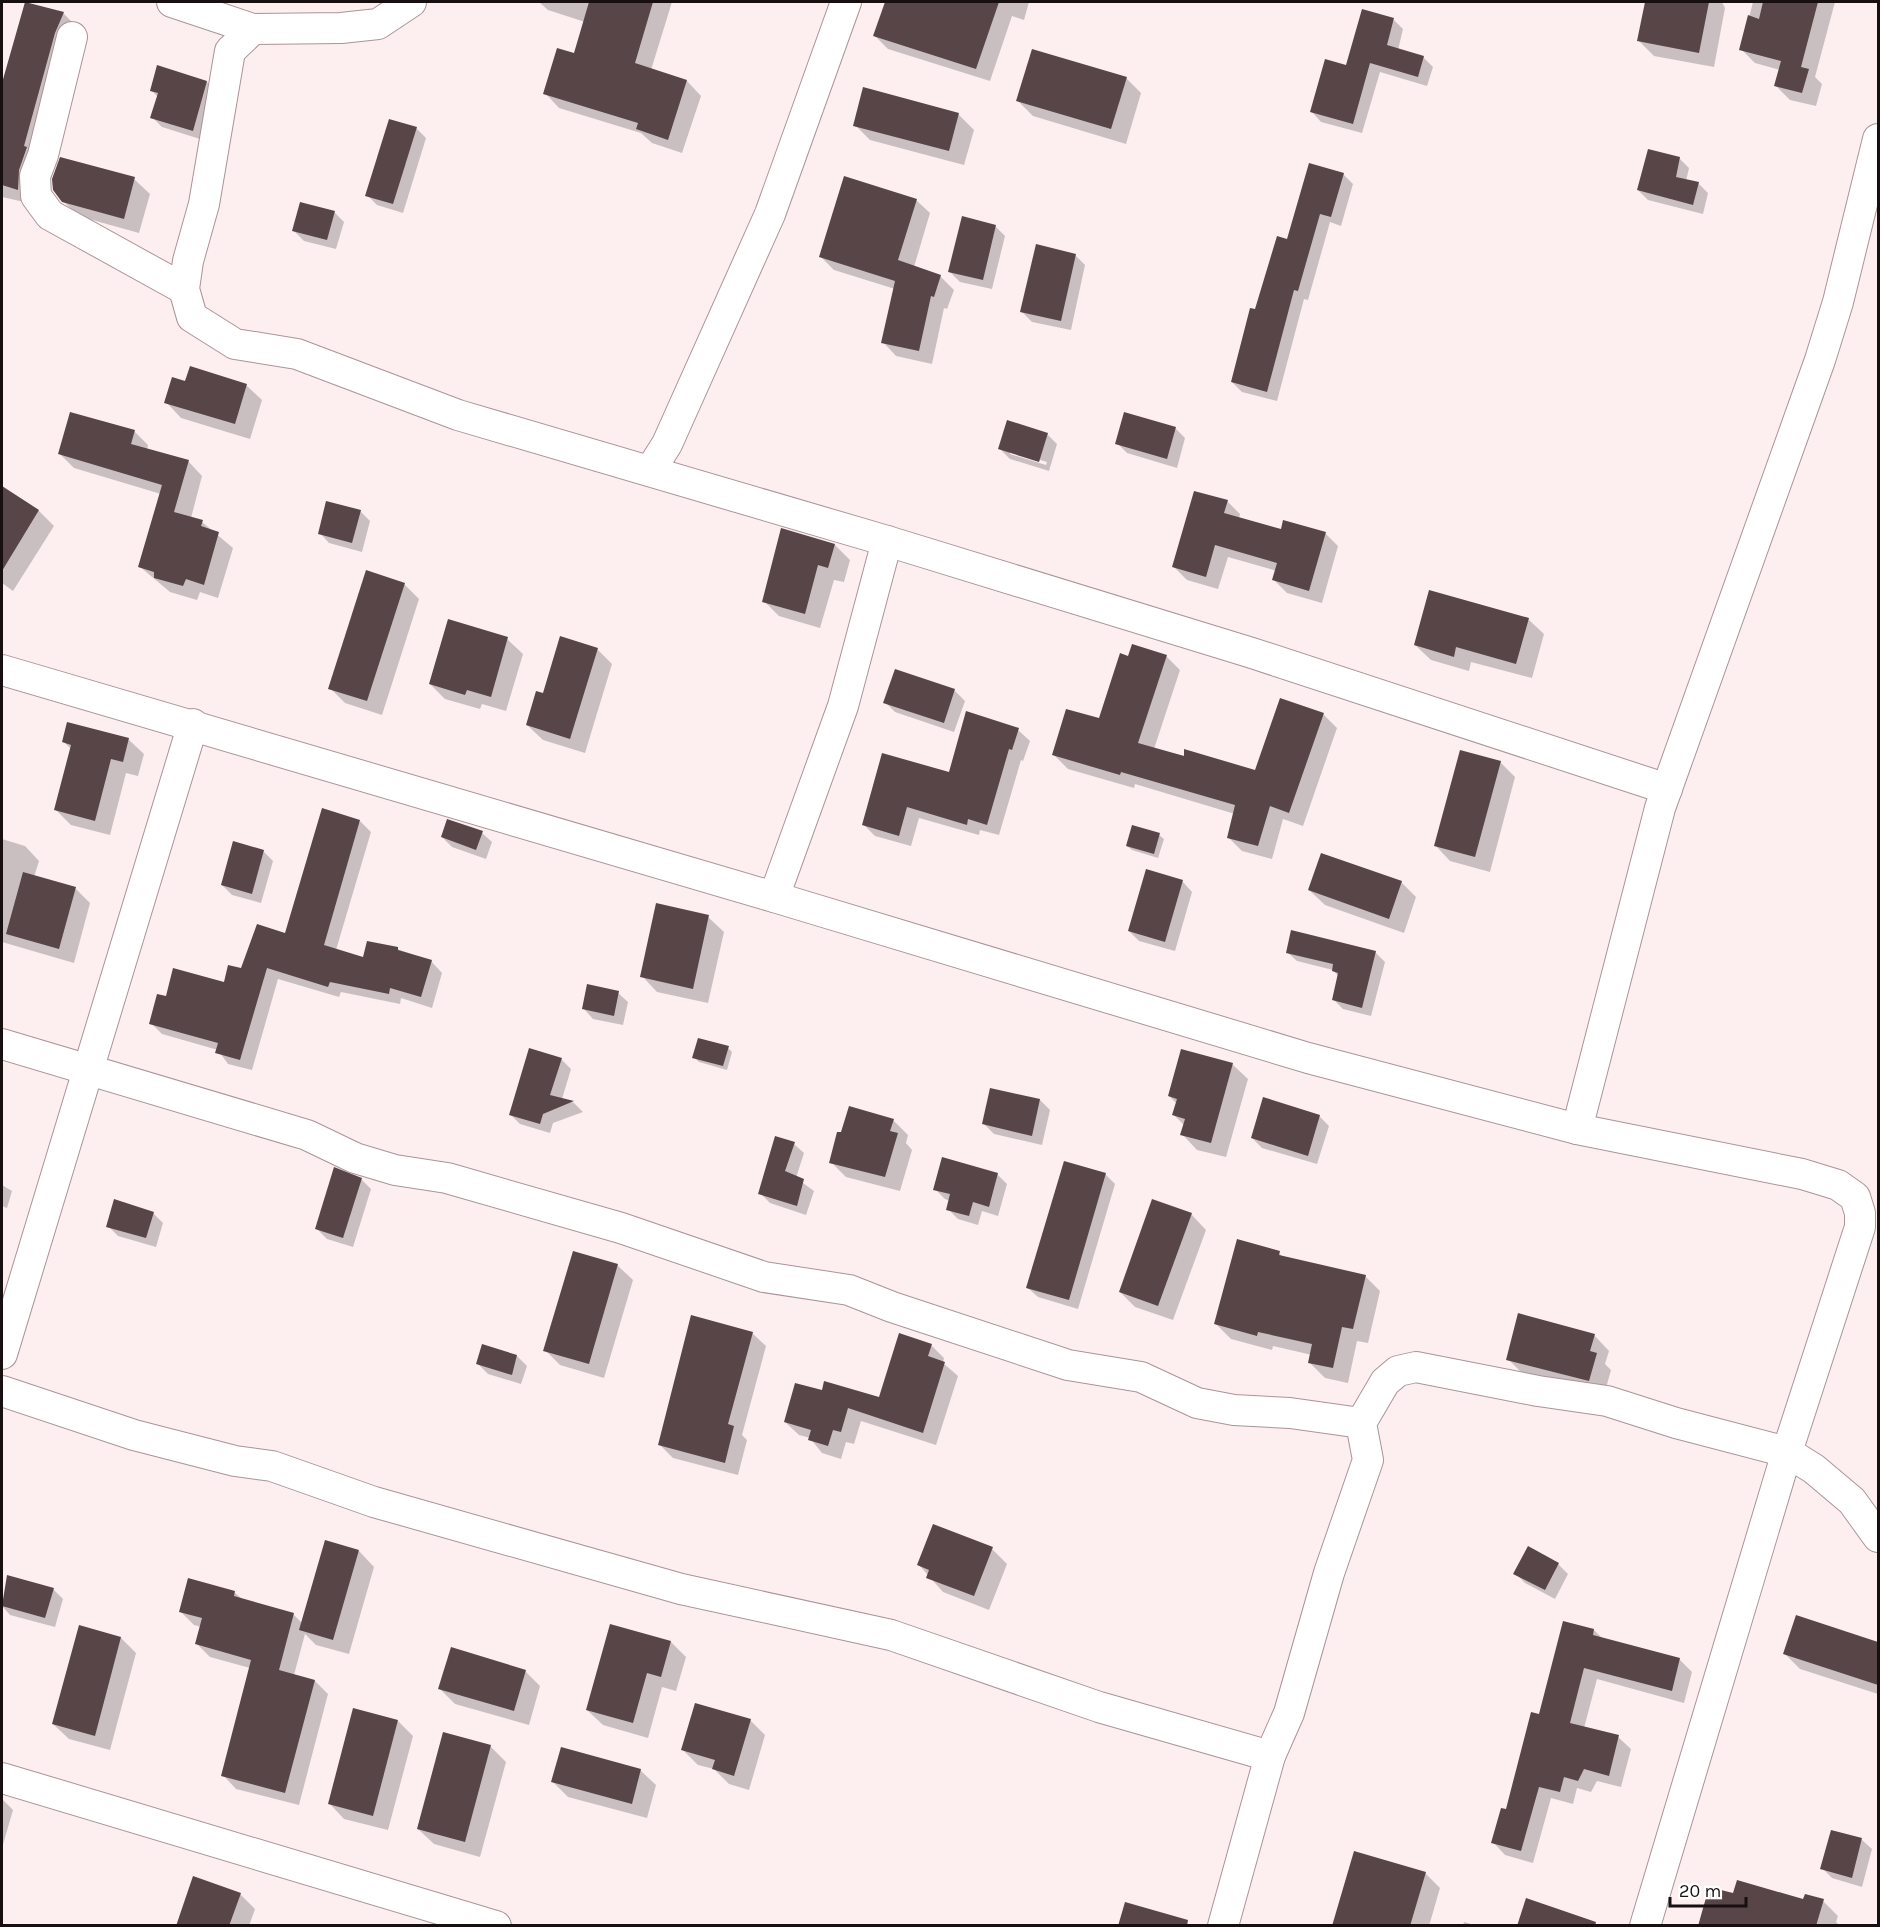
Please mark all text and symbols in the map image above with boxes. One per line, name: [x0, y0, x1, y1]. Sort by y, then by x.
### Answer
scale bar: [1670, 1870, 1746, 1908]
text: 20 m: [1679, 1880, 1721, 1902]

